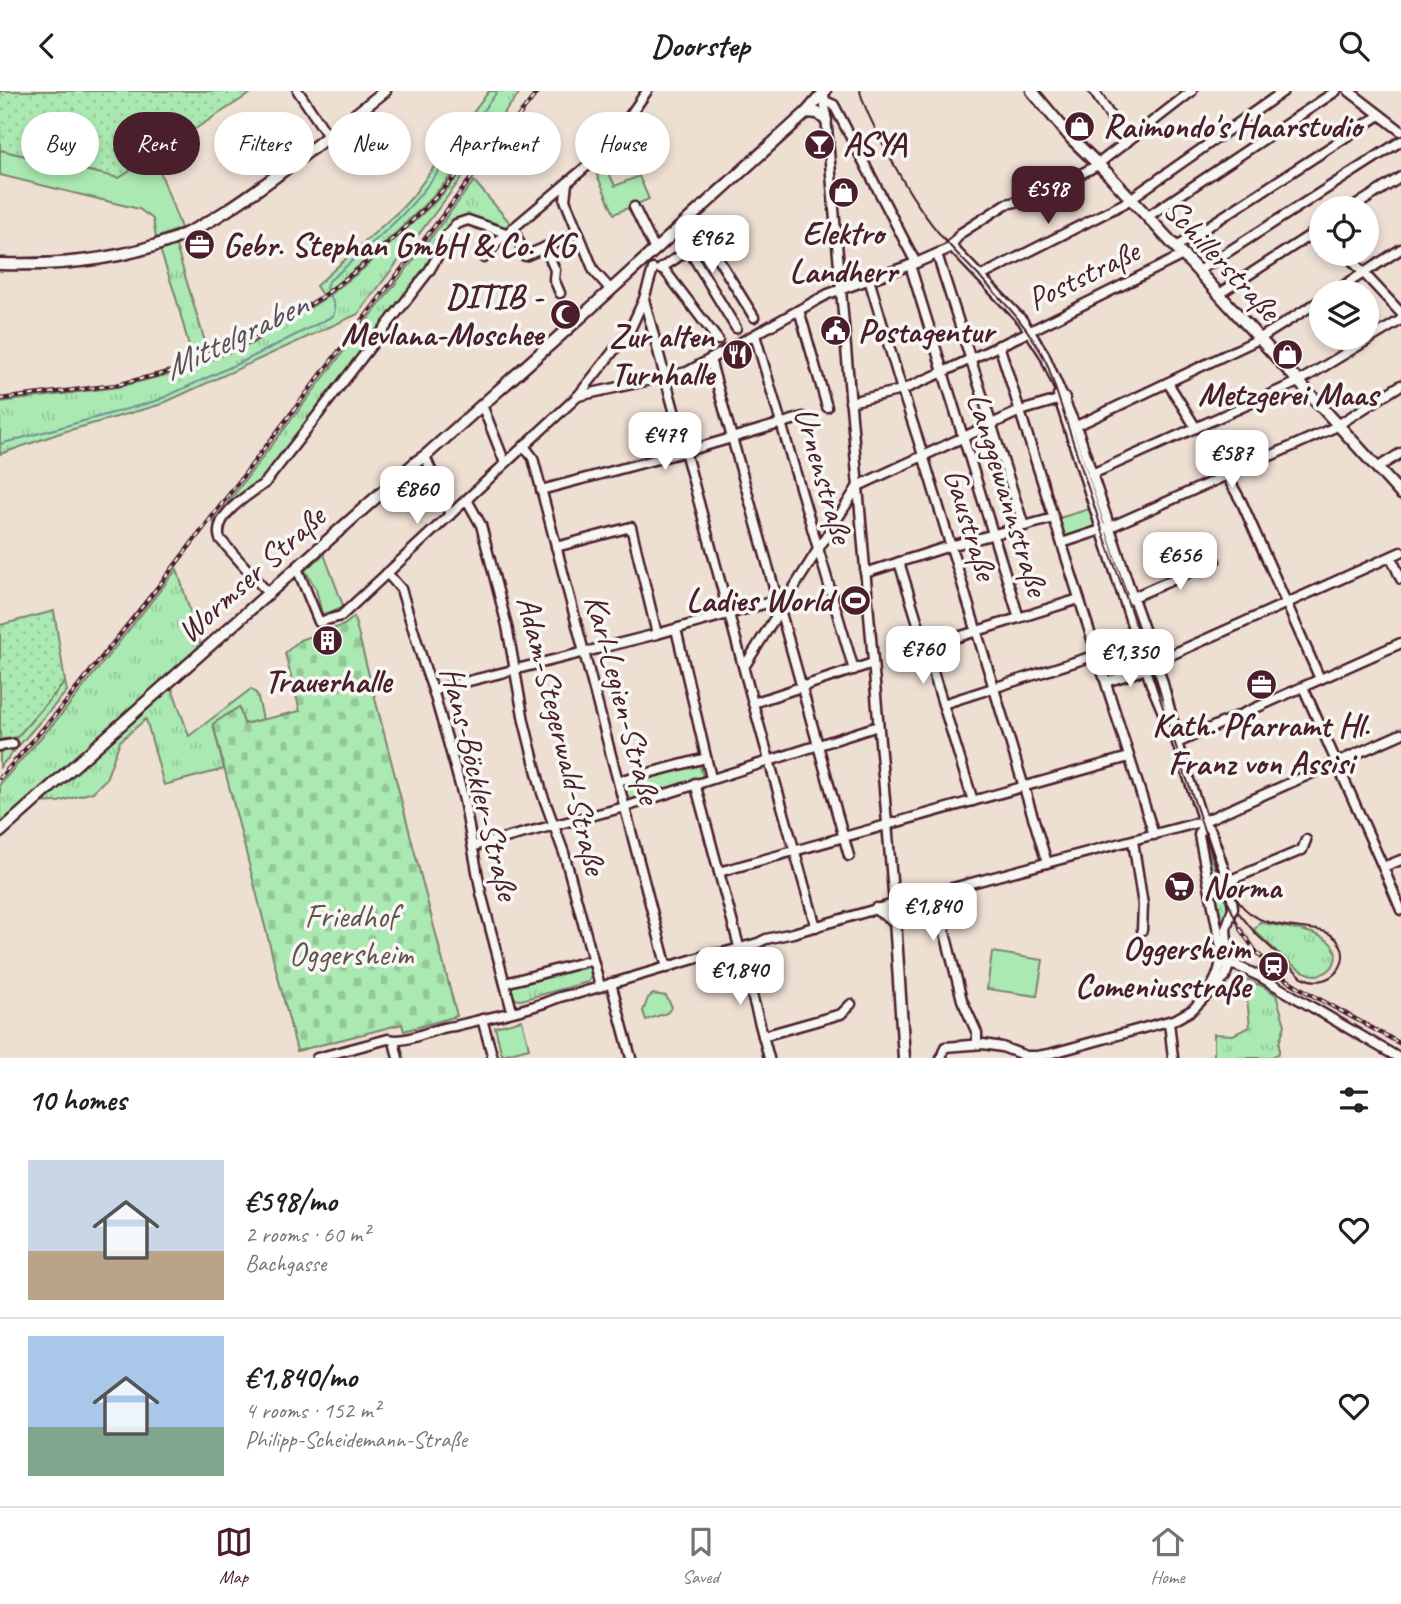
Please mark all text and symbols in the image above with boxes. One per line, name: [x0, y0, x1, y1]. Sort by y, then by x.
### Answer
text: Doorstep: [651, 25, 750, 66]
icon: back: [28, 27, 66, 65]
icon: search: [1335, 27, 1373, 65]
place label: Raimondo's Haarstudio: [1103, 105, 1365, 147]
shop icon: Raimondo's Haarstudio: [1063, 109, 1097, 143]
chip: Buy: [21, 112, 99, 175]
chip: Rent: [113, 112, 200, 175]
chip: Filters: [214, 112, 314, 175]
chip: New: [328, 112, 411, 175]
chip: Apartment: [425, 112, 561, 175]
chip: House: [575, 112, 670, 175]
place label: ASYA: [843, 123, 908, 165]
bar icon: ASYA: [803, 127, 837, 161]
pin: €598: [1007, 167, 1089, 226]
text: €598: [1028, 174, 1068, 203]
shop icon: Elektro Landherr: [826, 176, 860, 210]
street label: Schillerstraße: [1154, 189, 1291, 331]
map controls: [1309, 196, 1379, 350]
button: locate: [1309, 196, 1379, 266]
place label: Elektro Landherr: [789, 212, 900, 292]
pin: €962: [671, 215, 753, 275]
text: €962: [691, 223, 733, 252]
place label: Gebr. Stephan GmbH & Co. KG: [223, 224, 578, 266]
office icon: Gebr. Stephan GmbH & Co. KG: [183, 228, 217, 262]
street label: Poststraße: [1020, 229, 1148, 320]
place label: DITIB - Mevlana-Moschee: [341, 275, 546, 355]
button: layers: [1309, 280, 1379, 350]
water label: Mittelgraben: [156, 281, 316, 390]
mosque icon: DITIB - Mevlana-Moschee: [549, 298, 583, 332]
place label: Postagentur: [858, 310, 997, 352]
public building icon: Postagentur: [818, 314, 852, 348]
place label: Zur alten Turnhalle: [609, 315, 717, 395]
shop icon: Metzgerei Maas: [1271, 337, 1305, 371]
restaurant icon: Zur alten Turnhalle: [720, 338, 754, 372]
place label: Metzgerei Maas: [1198, 373, 1381, 415]
street label: Langgewannstraße: [957, 387, 1059, 603]
street label: Urnenstraße: [785, 402, 864, 550]
pin: €479: [624, 413, 706, 472]
text: €479: [644, 420, 686, 449]
pin: €587: [1191, 431, 1273, 490]
text: €587: [1212, 438, 1252, 467]
street label: Gaustraße: [934, 463, 1008, 587]
pin: €860: [376, 467, 458, 526]
text: €860: [396, 474, 438, 503]
street label: Wormser Straße: [168, 495, 336, 652]
pin: €656: [1139, 533, 1221, 592]
text: €656: [1159, 540, 1201, 569]
place label: Ladies World: [686, 579, 838, 621]
sports icon: Ladies World: [838, 583, 872, 617]
street label: Karl-Legien-Straße: [575, 590, 672, 810]
street label: Adam-Stegerwald-Straße: [507, 592, 617, 881]
building icon: Trauerhalle: [311, 624, 345, 658]
pin: €760: [882, 627, 964, 686]
pin: €1,350: [1073, 629, 1187, 689]
text: €760: [902, 634, 944, 663]
text: €1,350: [1102, 637, 1158, 666]
place label: Trauerhalle: [265, 660, 394, 702]
street label: Hans-Böckler-Straße: [431, 662, 530, 906]
office icon: Kath. Pfarramt Hl. Franz von Assisi: [1244, 668, 1278, 702]
place label: Kath. Pfarramt Hl. Franz von Assisi: [1152, 704, 1370, 784]
place label: Norma: [1203, 866, 1283, 908]
supermarket icon: Norma: [1163, 870, 1197, 904]
pin: €1,840: [876, 883, 990, 943]
text: €1,840: [905, 891, 961, 920]
park label: Friedhof Oggersheim: [289, 895, 415, 975]
place label: Oggersheim Comeniusstraße: [1075, 927, 1253, 1007]
pin: €1,840: [683, 947, 797, 1007]
station icon: Oggersheim Comeniusstraße: [1256, 950, 1290, 984]
text: €1,840: [712, 955, 768, 984]
text: 10 homes: [28, 1081, 126, 1119]
icon: filters: [1335, 1081, 1373, 1119]
text: €598/mo: [245, 1182, 337, 1220]
icon: home: [84, 1188, 168, 1272]
icon: heart: [1335, 1211, 1373, 1249]
text: 2 rooms · 60 m²: [245, 1220, 369, 1249]
text: Bachgasse: [245, 1249, 326, 1278]
text: €1,840/mo: [245, 1358, 357, 1396]
icon: home: [84, 1364, 168, 1448]
icon: heart: [1335, 1387, 1373, 1425]
text: 4 rooms · 152 m²: [245, 1396, 380, 1425]
text: Philipp-Scheidemann-Straße: [245, 1425, 467, 1454]
tab: Map: [215, 1523, 253, 1589]
tab: Saved: [682, 1523, 720, 1589]
tab: Home: [1149, 1523, 1187, 1589]

